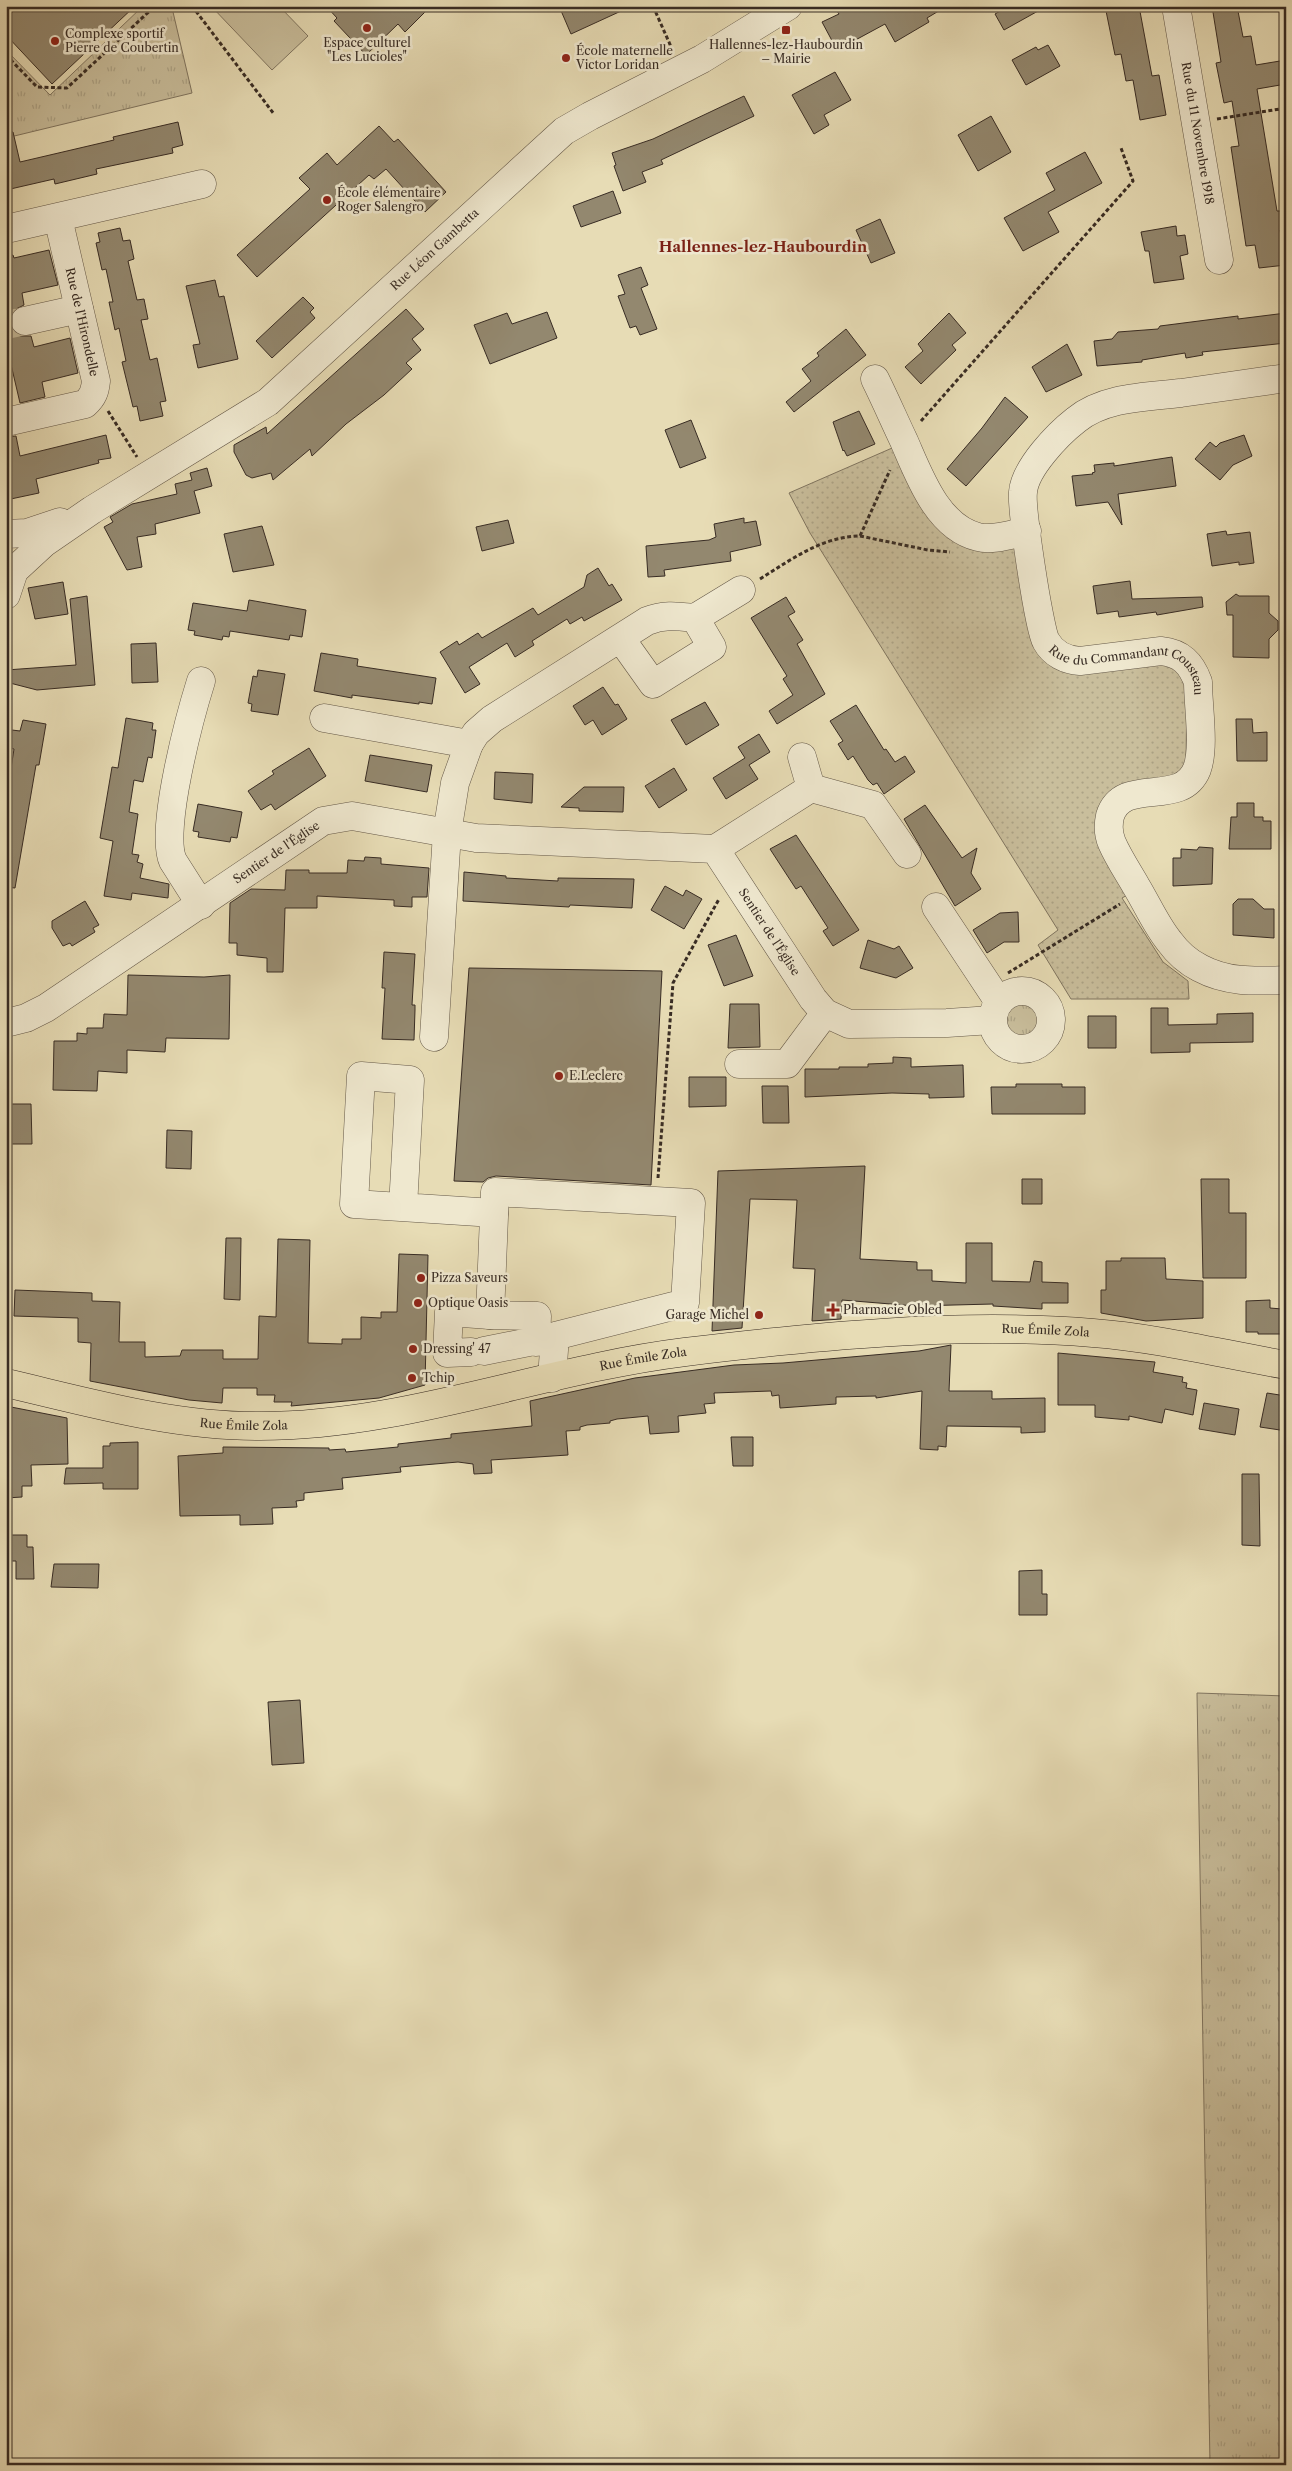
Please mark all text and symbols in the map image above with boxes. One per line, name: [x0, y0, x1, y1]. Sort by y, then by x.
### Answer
marker: Espace culturel "Les Lucioles": [361, 22, 373, 34]
marker: Hallennes-lez-Haubourdin – Mairie: [780, 24, 792, 36]
place label: Complexe sportif Pierre de Coubertin: [65, 26, 179, 55]
marker: Complexe sportif Pierre de Coubertin: [49, 35, 61, 47]
place label: Espace culturel "Les Lucioles": [323, 35, 411, 64]
place label: Hallennes-lez-Haubourdin – Mairie: [709, 37, 863, 66]
place label: École maternelle Victor Loridan: [575, 42, 673, 72]
marker: École maternelle Victor Loridan: [560, 52, 572, 64]
street label: Rue du 11 Novembre 1918: [1179, 61, 1217, 206]
place label: École élémentaire Roger Salengro: [337, 184, 441, 214]
marker: École élémentaire Roger Salengro: [321, 194, 333, 206]
street label: Rue Léon Gambetta: [387, 204, 482, 293]
district label: Hallennes-lez-Haubourdin: [659, 237, 868, 256]
street label: Rue de l'Hirondelle: [63, 266, 102, 378]
street label: Rue du Commandant Cousteau: [1046, 642, 1206, 696]
street label: Sentier de l'Église: [230, 817, 323, 887]
street label: Sentier de l'Église: [736, 885, 804, 978]
place label: E.Leclerc: [569, 1068, 623, 1083]
marker: E.Leclerc: [553, 1070, 565, 1082]
place label: Pizza Saveurs: [431, 1270, 508, 1285]
marker: Pizza Saveurs: [415, 1272, 427, 1284]
place label: Optique Oasis: [428, 1295, 508, 1310]
marker: Optique Oasis: [412, 1297, 424, 1309]
place label: Pharmacie Obled: [843, 1302, 943, 1317]
marker: Pharmacie Obled: [827, 1304, 839, 1316]
place label: Garage Michel: [666, 1307, 749, 1322]
marker: Garage Michel: [753, 1309, 765, 1321]
street label: Rue Émile Zola: [1001, 1321, 1091, 1340]
place label: Dressing' 47: [423, 1341, 491, 1356]
marker: Dressing' 47: [407, 1343, 419, 1355]
street label: Rue Émile Zola: [598, 1344, 688, 1373]
place label: Tchip: [422, 1370, 455, 1385]
marker: Tchip: [406, 1372, 418, 1384]
street label: Rue Émile Zola: [199, 1415, 289, 1433]

